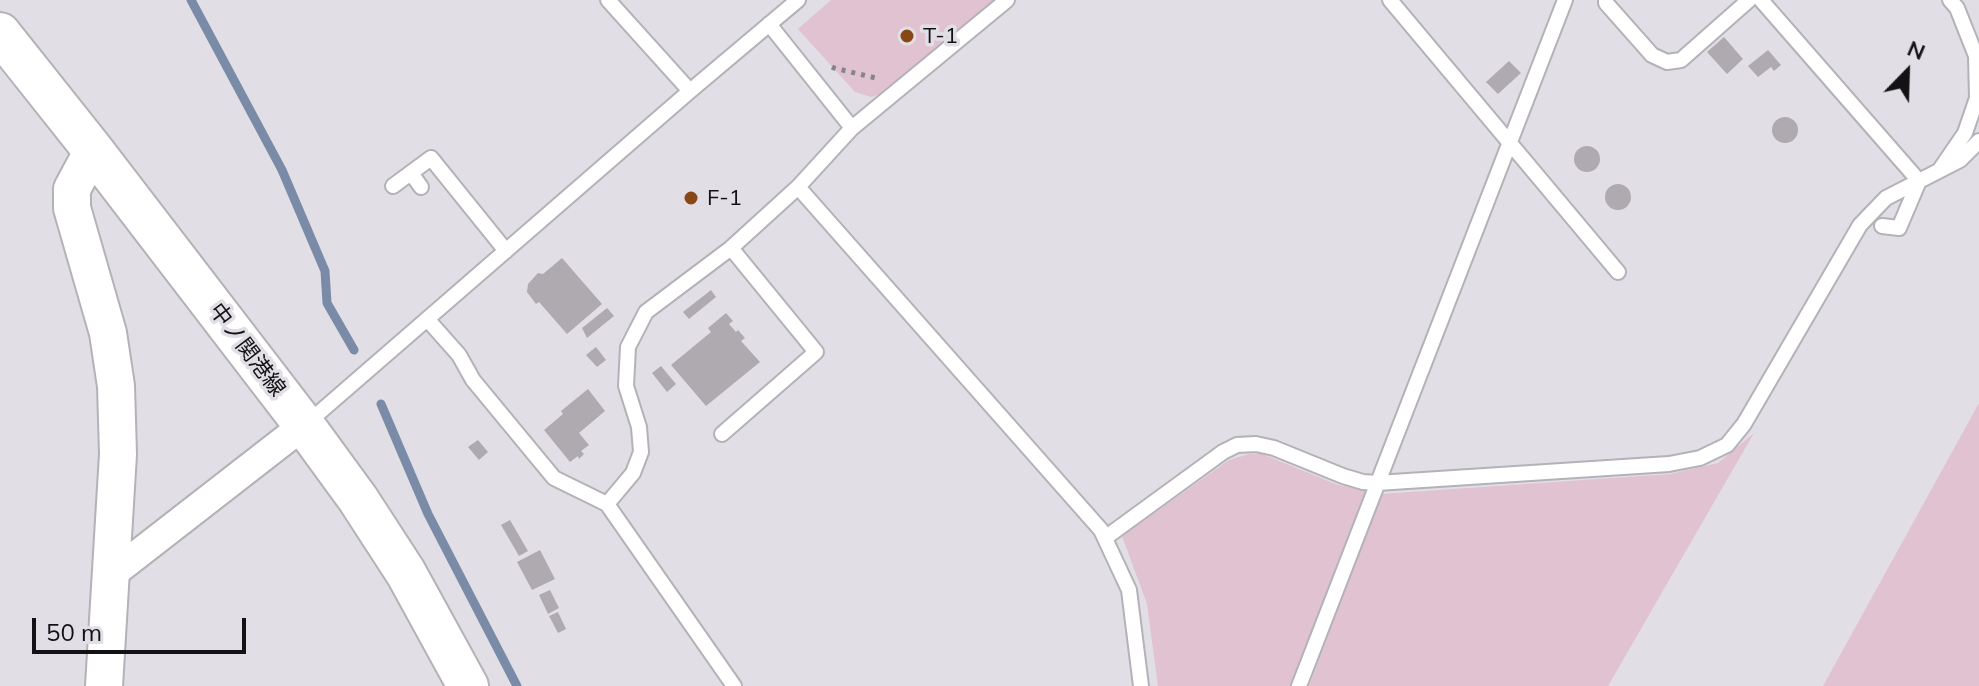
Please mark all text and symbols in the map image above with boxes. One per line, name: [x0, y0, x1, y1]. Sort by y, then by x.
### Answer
place label: T-1: [923, 23, 958, 49]
marker: T-1: [898, 27, 916, 45]
north arrow: [1867, 32, 1947, 112]
text: N: [1903, 34, 1929, 66]
place label: F-1: [707, 185, 742, 211]
marker: F-1: [682, 189, 700, 207]
street label: 中ノ関港線: [203, 298, 291, 402]
scale bar: [36, 602, 250, 652]
text: 50 m: [46, 617, 102, 647]

